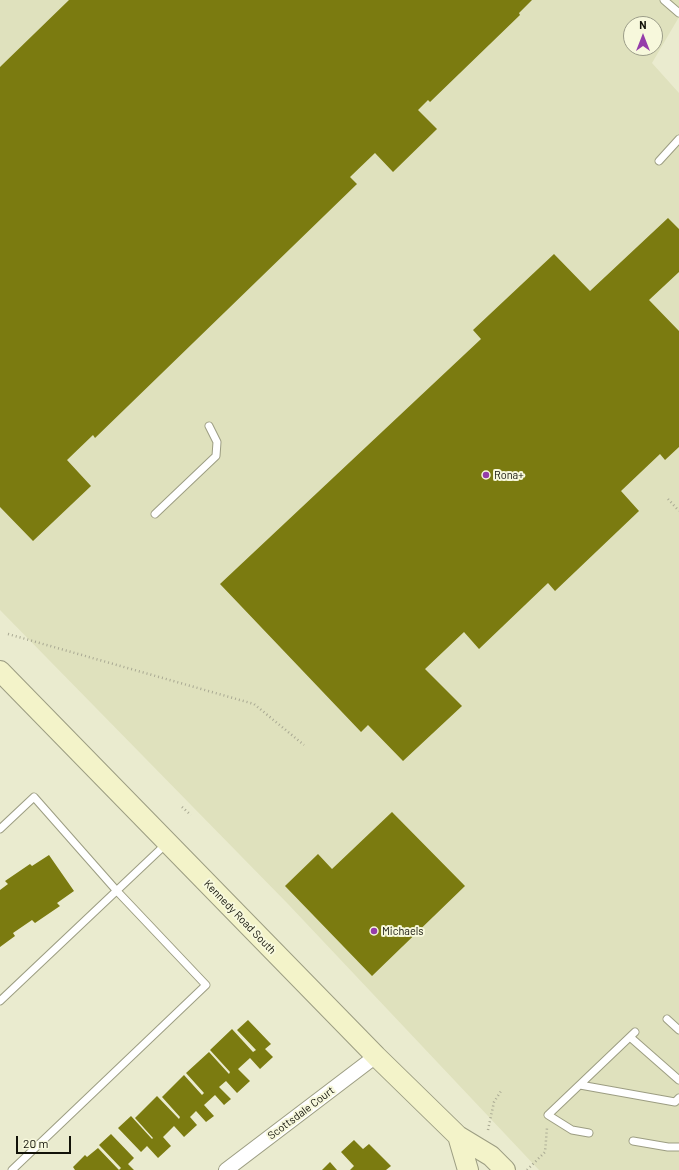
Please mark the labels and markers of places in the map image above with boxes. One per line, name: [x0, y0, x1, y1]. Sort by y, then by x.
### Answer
place label: Rona+: [494, 468, 524, 482]
marker: Rona+: [481, 470, 491, 480]
place label: Michaels: [382, 924, 424, 938]
marker: Michaels: [369, 926, 379, 936]

